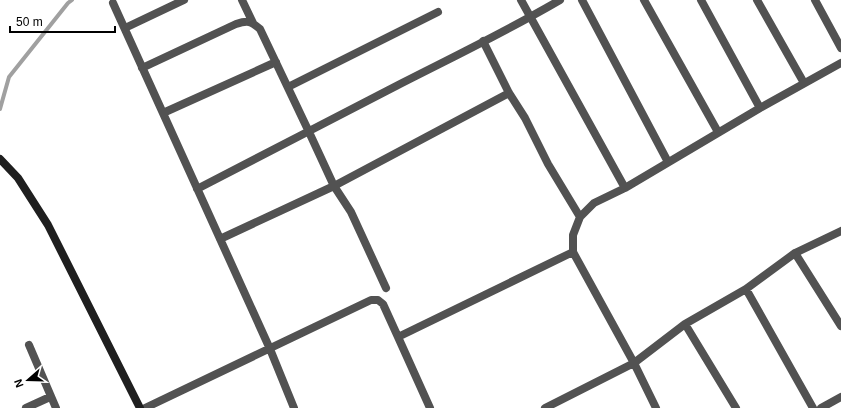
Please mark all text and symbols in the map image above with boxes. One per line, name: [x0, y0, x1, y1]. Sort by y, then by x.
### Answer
scale bar: [10, 8, 115, 34]
text: 50 m: [16, 15, 43, 29]
north arrow: [8, 360, 48, 400]
text: N: [12, 378, 26, 389]

